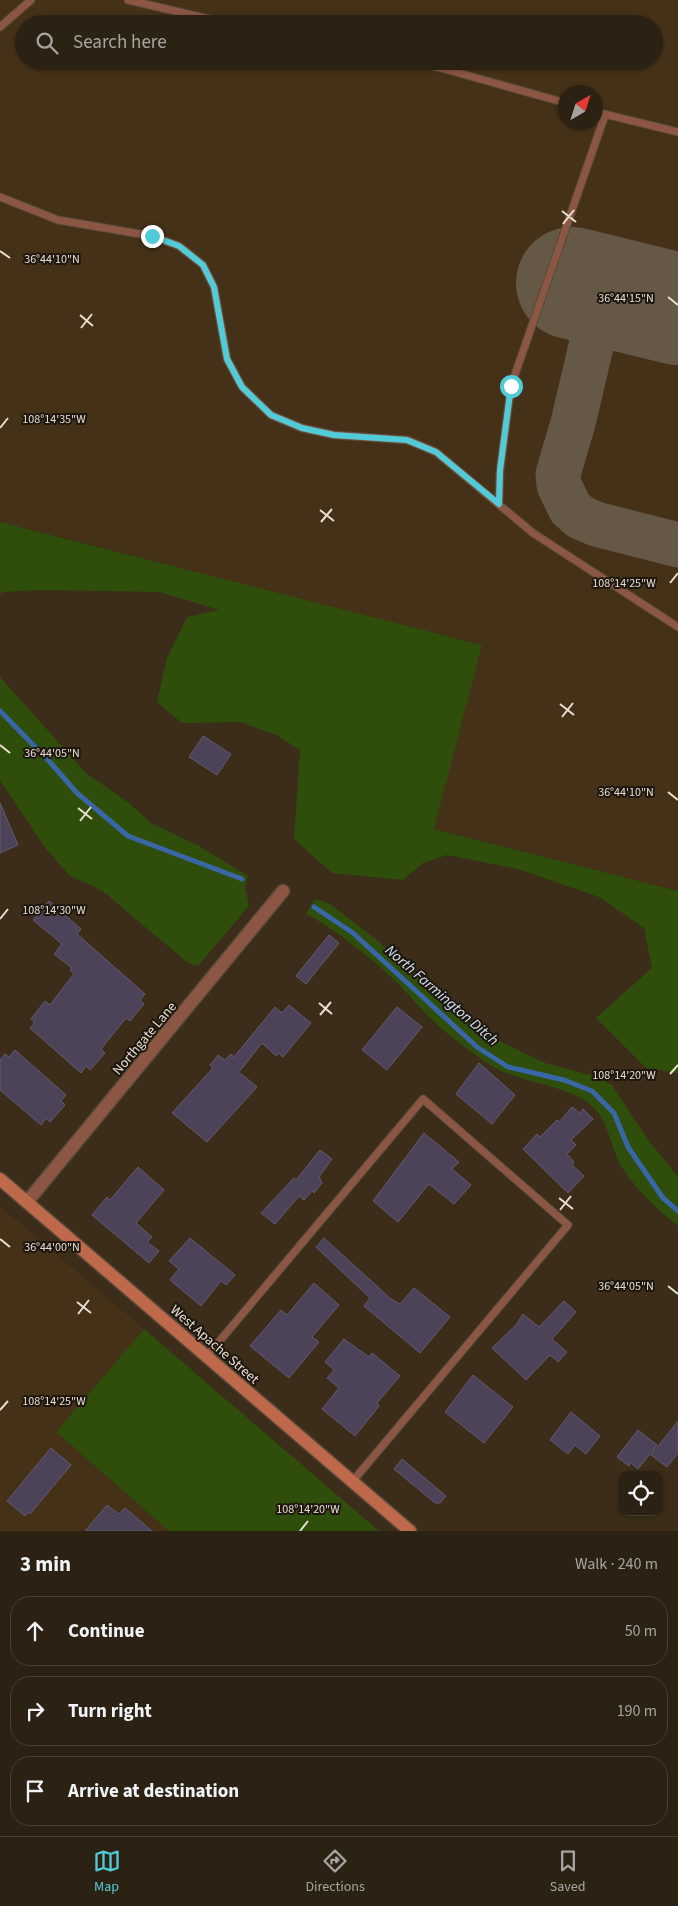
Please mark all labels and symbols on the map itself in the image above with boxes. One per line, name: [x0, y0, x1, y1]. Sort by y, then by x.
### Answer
north arrow: [558, 85, 603, 130]
route end: [141, 225, 164, 248]
text: 36°44'10"N: [24, 251, 80, 268]
text: 36°44'15"N: [598, 290, 654, 307]
route start: [500, 375, 523, 398]
text: 108°14'35"W: [22, 411, 86, 428]
text: 108°14'25"W: [592, 575, 656, 592]
text: 36°44'05"N: [24, 745, 80, 762]
text: 36°44'10"N: [598, 784, 654, 801]
text: 108°14'30"W: [22, 902, 86, 919]
water label: North Farmington Ditch: [380, 940, 503, 1051]
street label: Northgate Lane: [108, 998, 181, 1080]
text: 108°14'20"W: [592, 1067, 656, 1084]
text: 36°44'00"N: [24, 1239, 80, 1256]
text: 36°44'05"N: [598, 1278, 654, 1295]
street label: West Apache Street: [165, 1300, 263, 1389]
text: 108°14'25"W: [22, 1393, 86, 1410]
text: 108°14'20"W: [276, 1501, 340, 1518]

